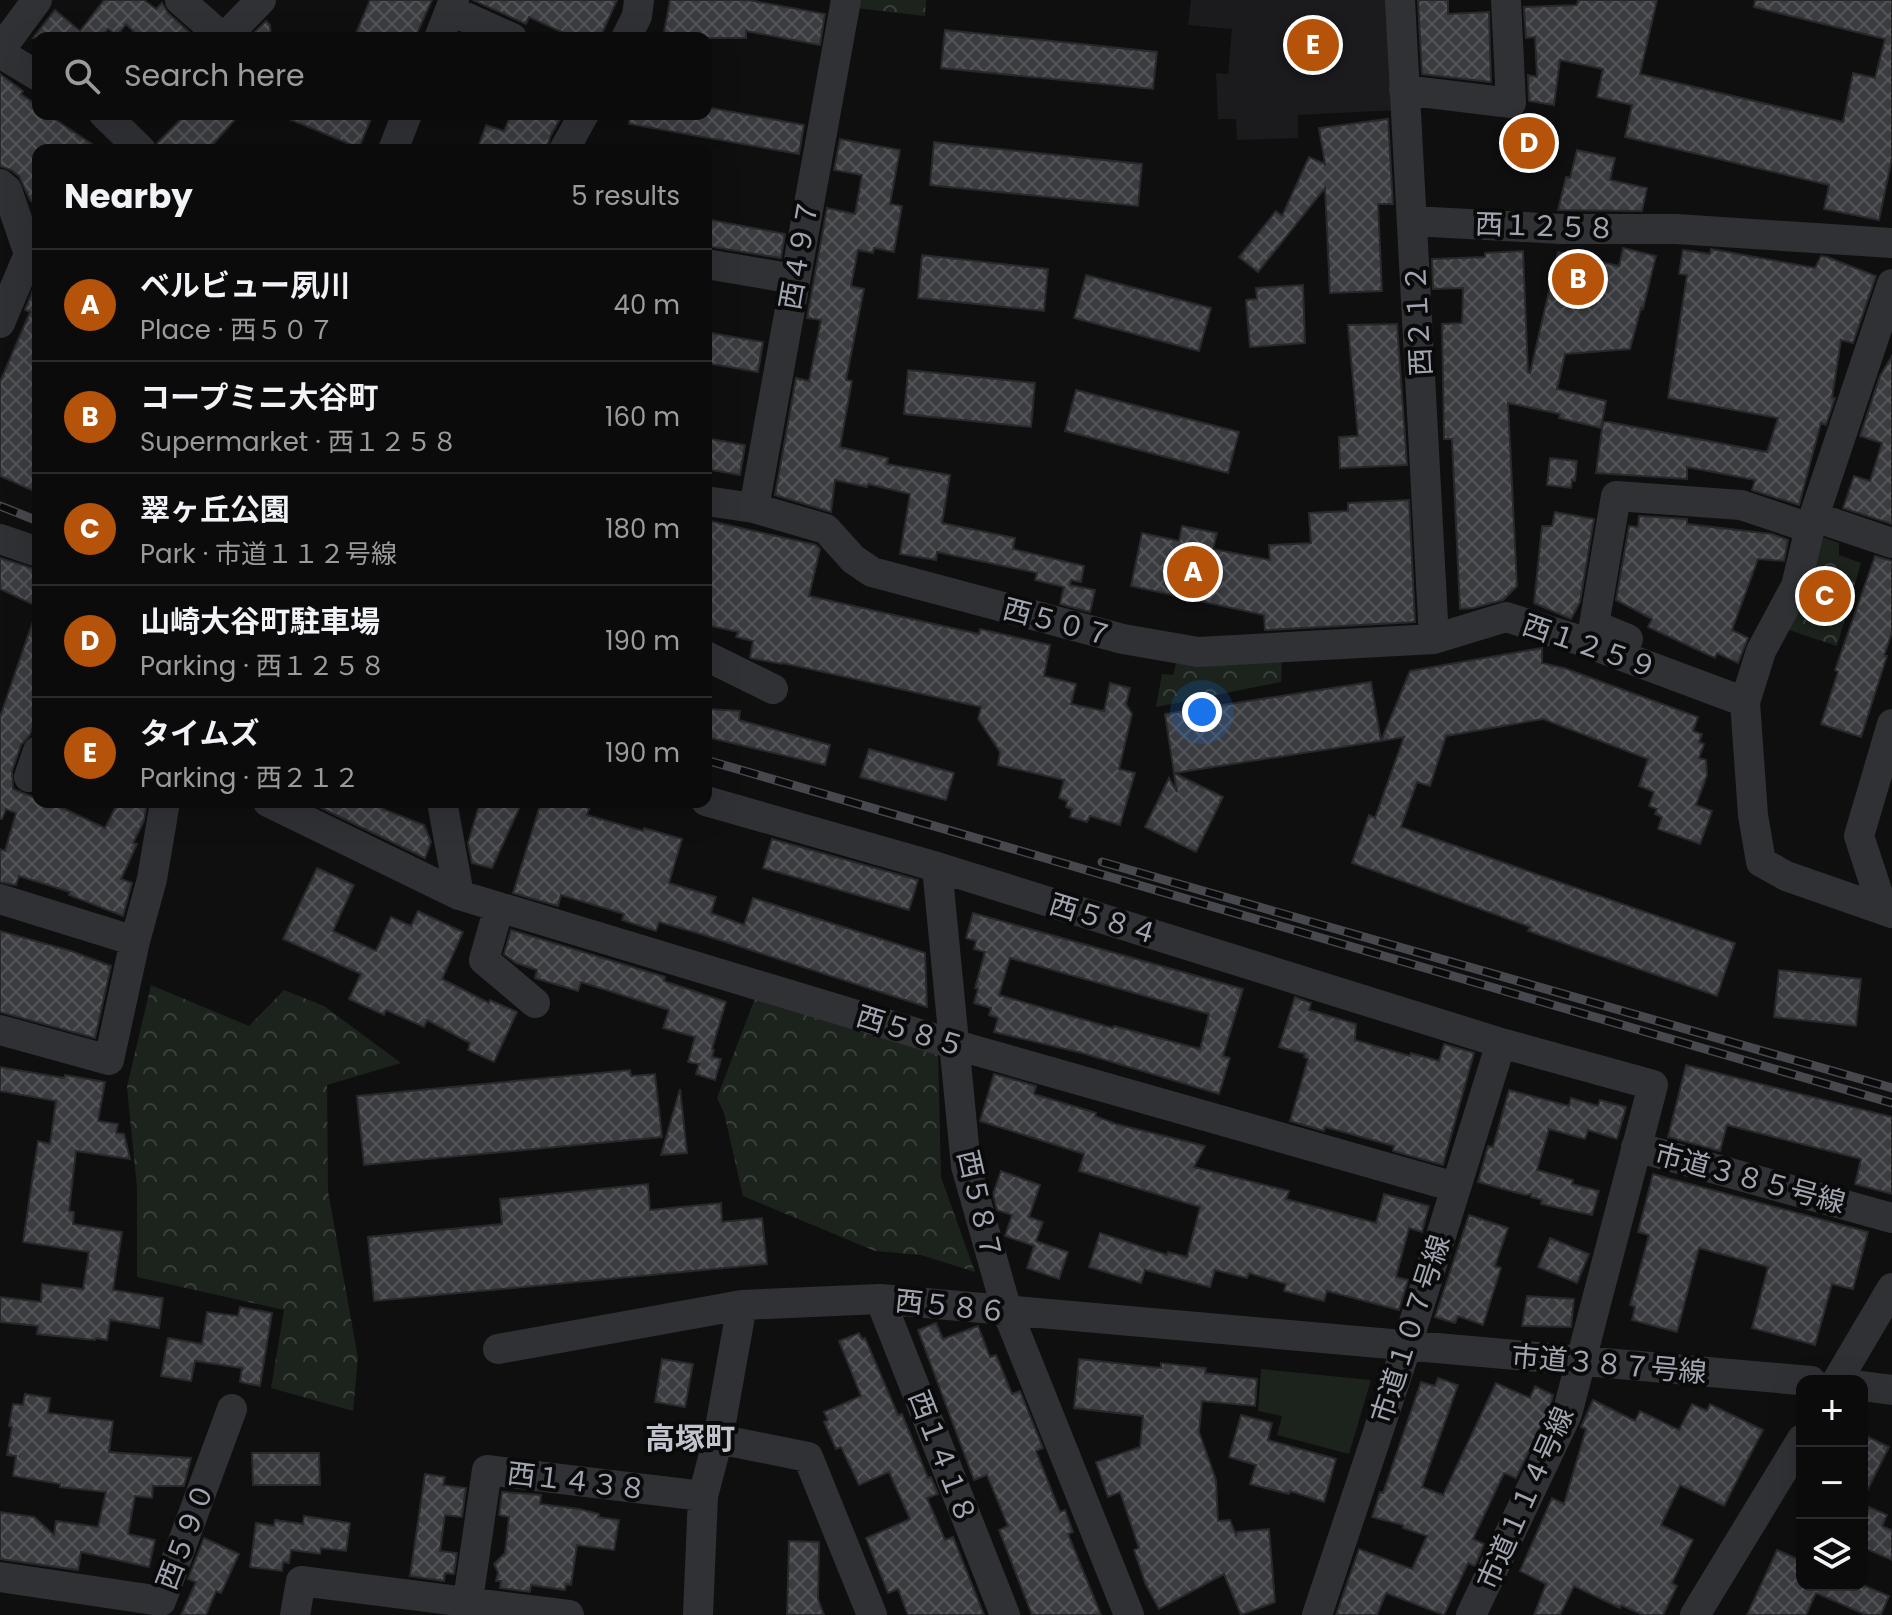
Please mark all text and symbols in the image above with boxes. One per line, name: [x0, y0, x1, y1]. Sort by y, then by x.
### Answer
pin: E: [1287, 15, 1339, 75]
search box: [32, 32, 712, 120]
icon: search: [60, 54, 104, 98]
text: Search here: [124, 54, 305, 97]
pin: D: [1503, 113, 1555, 173]
text: Nearby: [64, 172, 193, 220]
text: 5 results: [571, 178, 680, 214]
street label: 西４９７: [771, 196, 828, 313]
street label: 西１２５８: [1474, 205, 1616, 248]
pin: B: [1552, 249, 1604, 309]
street label: 西２１２: [1396, 263, 1441, 377]
text: ベルビュー夙川: [140, 264, 350, 307]
text: A: [80, 287, 100, 323]
text: 40 m: [614, 287, 680, 323]
text: Place · 西５０７: [140, 312, 334, 348]
text: コープミニ大谷町: [140, 376, 378, 419]
text: B: [81, 399, 99, 435]
text: 160 m: [605, 399, 680, 435]
text: Supermarket · 西１２５８: [140, 424, 458, 460]
text: 翠ヶ丘公園: [140, 488, 290, 531]
text: C: [80, 511, 100, 547]
text: 180 m: [605, 511, 680, 547]
text: Park · 市道１１２号線: [140, 536, 397, 572]
pin: A: [1167, 542, 1219, 602]
pin: C: [1799, 566, 1851, 626]
street label: 西５０７: [999, 589, 1117, 656]
text: 山崎大谷町駐車場: [140, 600, 380, 643]
street label: 西１２５９: [1517, 605, 1662, 688]
text: D: [81, 623, 99, 659]
text: 190 m: [605, 623, 680, 659]
text: Parking · 西１２５８: [140, 648, 386, 684]
your location: [1182, 692, 1222, 732]
text: タイムズ: [140, 712, 259, 755]
text: E: [83, 735, 97, 771]
text: 190 m: [605, 735, 680, 771]
text: Parking · 西２１２: [140, 760, 360, 796]
street label: 西５８４: [1045, 884, 1163, 955]
street label: 西５８５: [852, 996, 970, 1067]
street label: 市道３８５号線: [1650, 1134, 1850, 1223]
street label: 西５８７: [948, 1146, 1011, 1264]
street label: 市道１０７号線: [1362, 1230, 1459, 1428]
street label: 西５８６: [893, 1281, 1009, 1332]
street label: 市道３８７号線: [1510, 1337, 1708, 1392]
map controls: [1796, 1375, 1868, 1591]
button: +: [1796, 1375, 1868, 1447]
street label: 西１４１８: [899, 1385, 986, 1530]
street label: 市道１１４号線: [1468, 1401, 1583, 1596]
district label: 高塚町: [645, 1417, 735, 1460]
button: −: [1796, 1447, 1868, 1519]
street label: 西１４３８: [505, 1454, 649, 1509]
street label: 西５９０: [147, 1477, 224, 1595]
button: layers: [1796, 1519, 1868, 1591]

